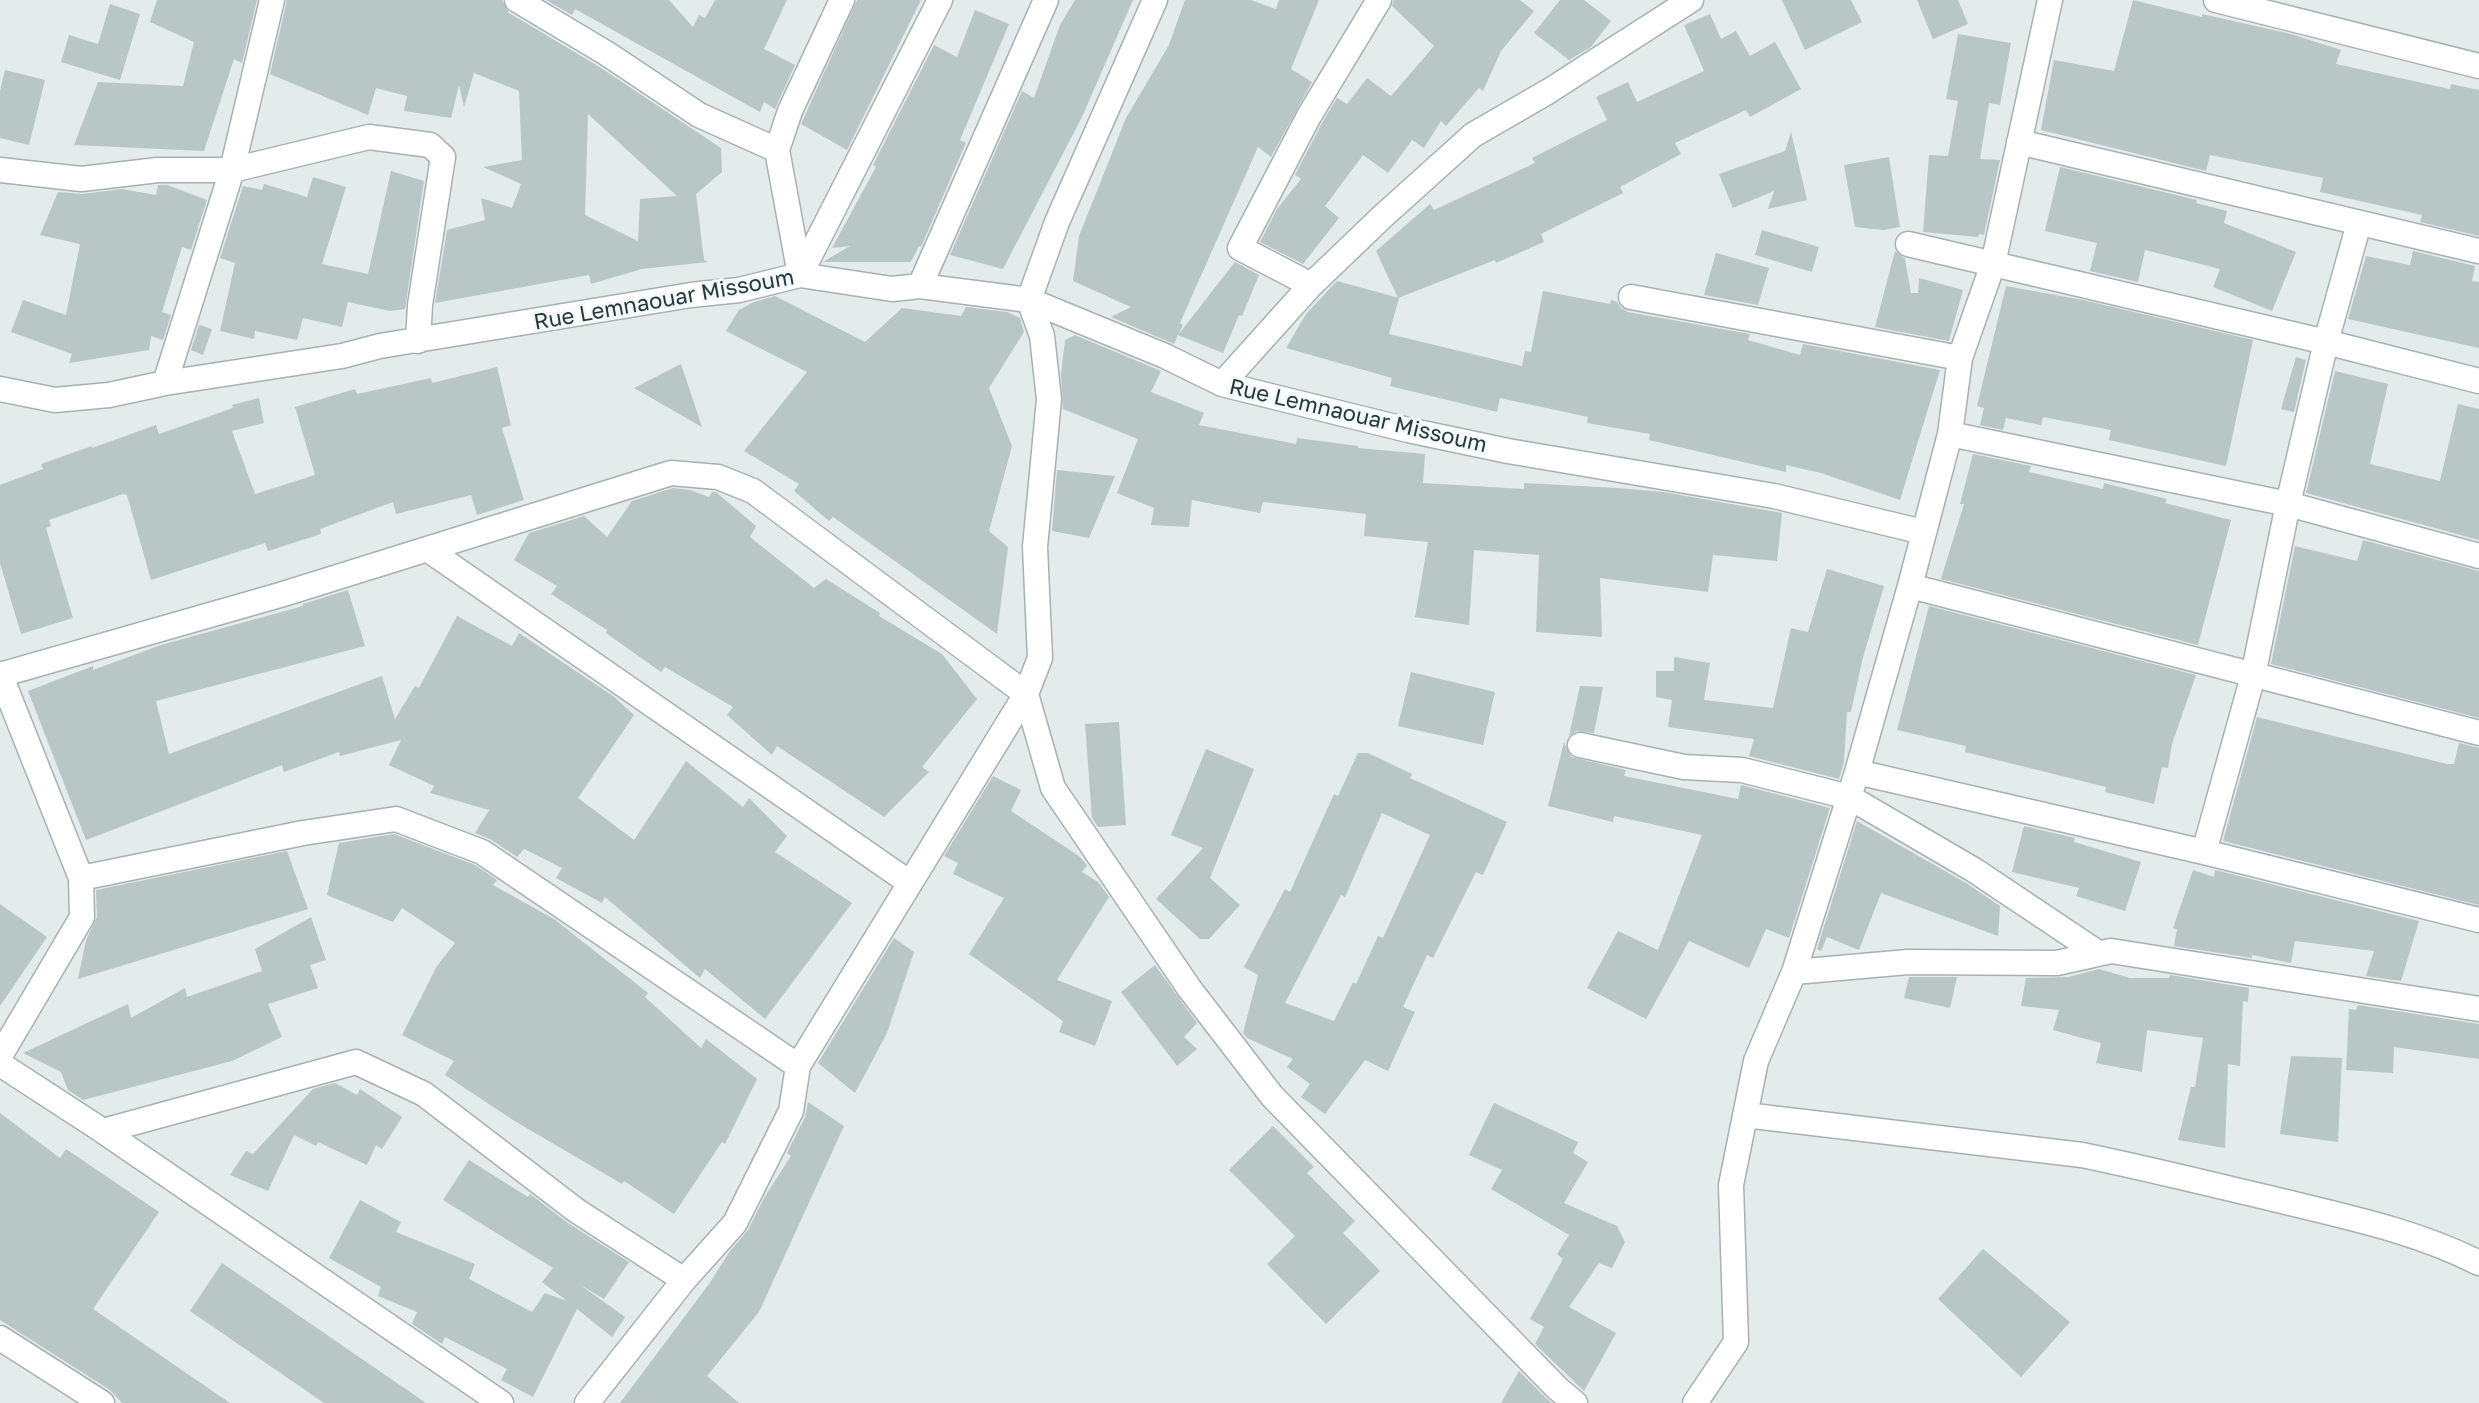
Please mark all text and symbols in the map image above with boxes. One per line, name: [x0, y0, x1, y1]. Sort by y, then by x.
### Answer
street label: Rue Lemnaouar Missoum: [532, 264, 796, 336]
street label: Rue Lemnaouar Missoum: [1227, 373, 1489, 459]

